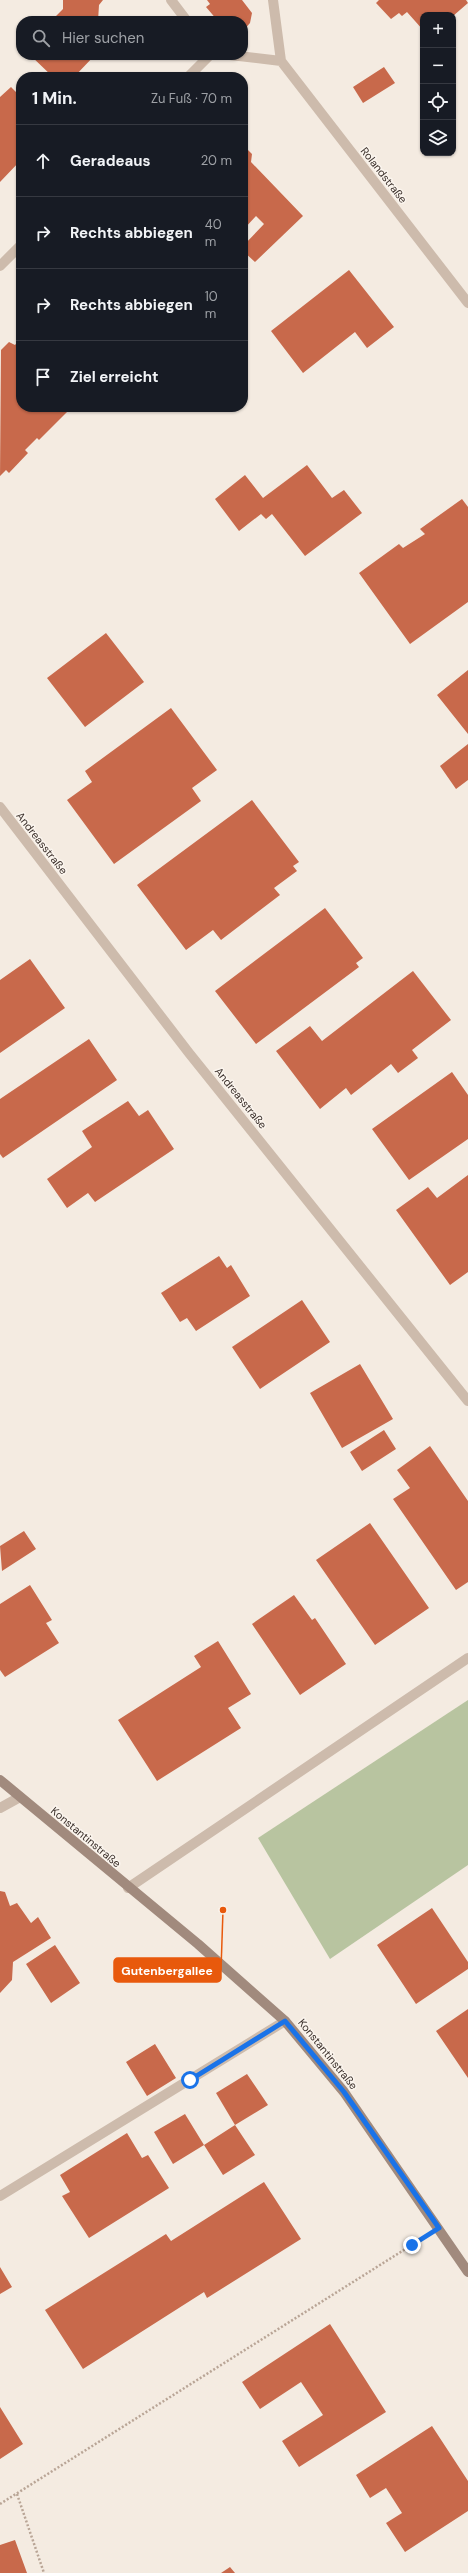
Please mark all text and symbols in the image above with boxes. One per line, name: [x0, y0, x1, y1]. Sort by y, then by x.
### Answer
map controls: [420, 12, 456, 156]
button: +: [420, 12, 456, 48]
search box: [16, 16, 248, 60]
icon: search: [30, 27, 52, 49]
text: Hier suchen: [62, 28, 144, 48]
button: −: [420, 48, 456, 84]
button: locate: [420, 84, 456, 120]
text: 1 Min.: [32, 87, 77, 109]
text: Zu Fuß · 70 m: [151, 90, 232, 107]
button: layers: [420, 120, 456, 156]
street label: Rolandstraße: [358, 144, 410, 206]
icon: ahead: [32, 150, 54, 172]
text: Geradeaus: [70, 151, 151, 171]
text: 20 m: [201, 152, 232, 169]
text: 40 m: [205, 216, 222, 250]
icon: right: [32, 222, 54, 244]
text: Rechts abbiegen: [70, 223, 193, 243]
text: 10 m: [205, 288, 218, 322]
icon: right: [32, 294, 54, 316]
text: Rechts abbiegen: [70, 295, 193, 315]
icon: arrive: [32, 366, 54, 388]
text: Ziel erreicht: [70, 367, 159, 387]
street label: Andreasstraße: [13, 809, 71, 877]
street label: Andreasstraße: [212, 1064, 270, 1132]
street label: Konstantinstraße: [48, 1804, 124, 1870]
callout: Gutenbergallee: [114, 1958, 221, 1982]
text: Gutenbergallee: [121, 1963, 213, 1979]
street label: Konstantinstraße: [295, 2016, 361, 2092]
route start: [181, 2071, 199, 2089]
route end: [403, 2236, 421, 2254]

